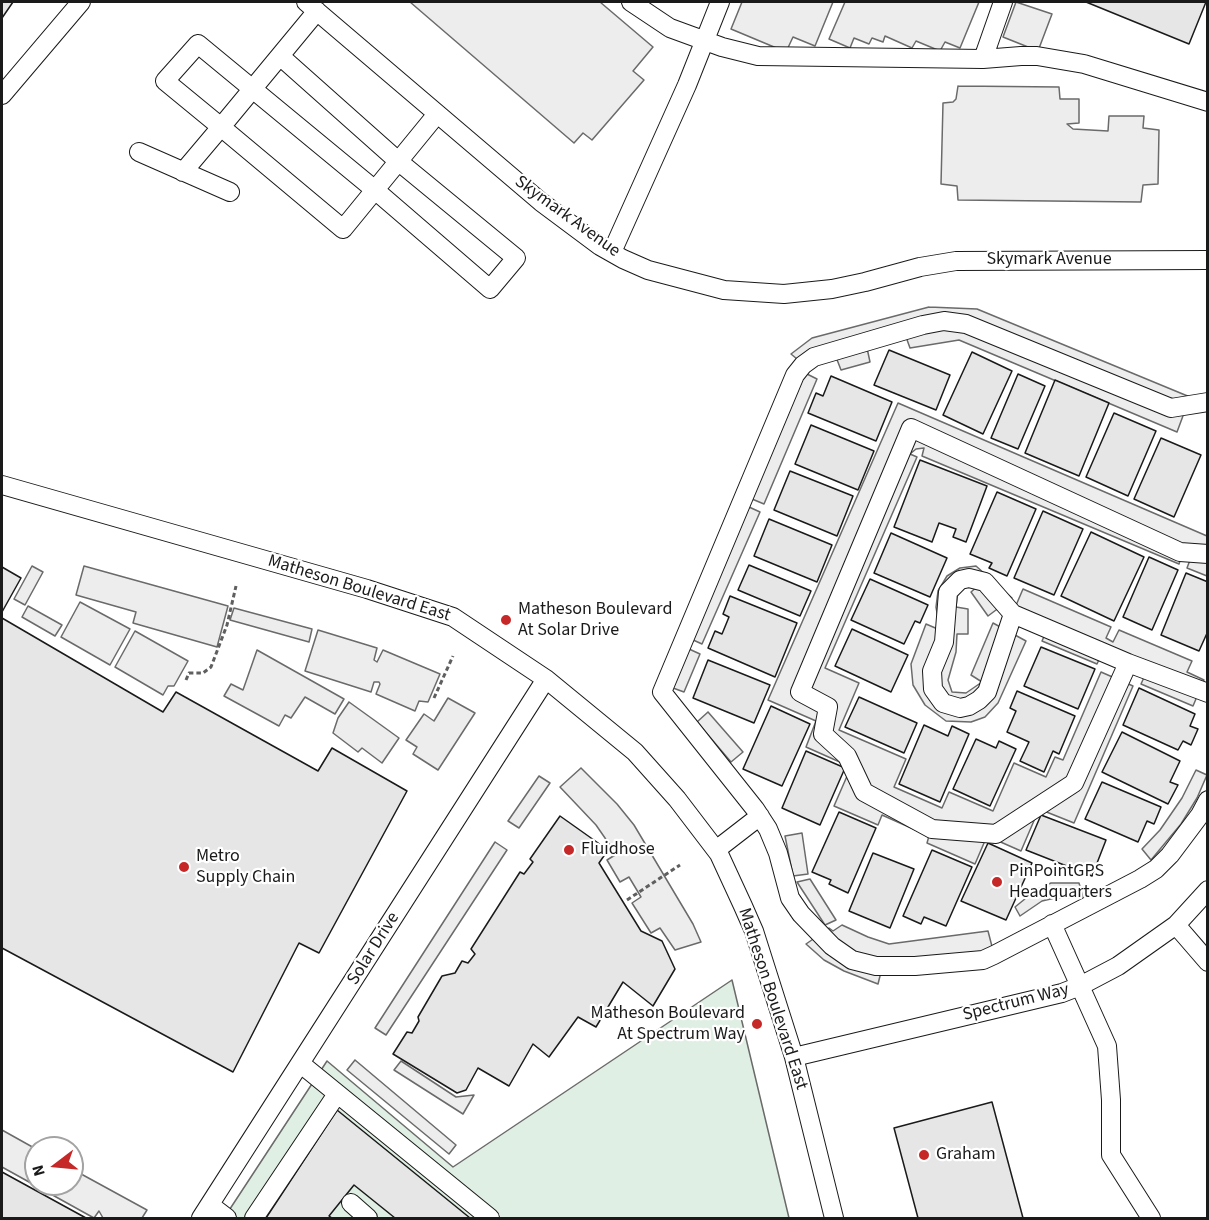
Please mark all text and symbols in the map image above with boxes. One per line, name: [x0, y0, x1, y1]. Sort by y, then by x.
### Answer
street label: Skymark Avenue: [510, 171, 624, 263]
street label: Skymark Avenue: [986, 249, 1112, 271]
street label: Matheson Boulevard East: [265, 551, 453, 627]
place label: Matheson Boulevard At Solar Drive: [518, 599, 672, 642]
marker: Matheson Boulevard At Solar Drive: [499, 613, 513, 627]
place label: Fluidhose: [581, 839, 655, 861]
marker: Fluidhose: [562, 843, 576, 857]
place label: Metro Supply Chain: [196, 846, 295, 888]
marker: Metro Supply Chain: [177, 860, 191, 874]
place label: PinPointGPS Headquarters: [1009, 861, 1112, 904]
marker: PinPointGPS Headquarters: [990, 875, 1004, 889]
street label: Matheson Boulevard East: [732, 905, 812, 1093]
street label: Solar Drive: [343, 909, 405, 989]
street label: Spectrum Way: [961, 979, 1071, 1027]
place label: Matheson Boulevard At Spectrum Way: [591, 1003, 745, 1046]
marker: Matheson Boulevard At Spectrum Way: [750, 1017, 764, 1031]
north arrow: [24, 1136, 84, 1196]
place label: Graham: [936, 1144, 996, 1166]
marker: Graham: [917, 1148, 931, 1162]
text: N: [27, 1162, 51, 1179]

